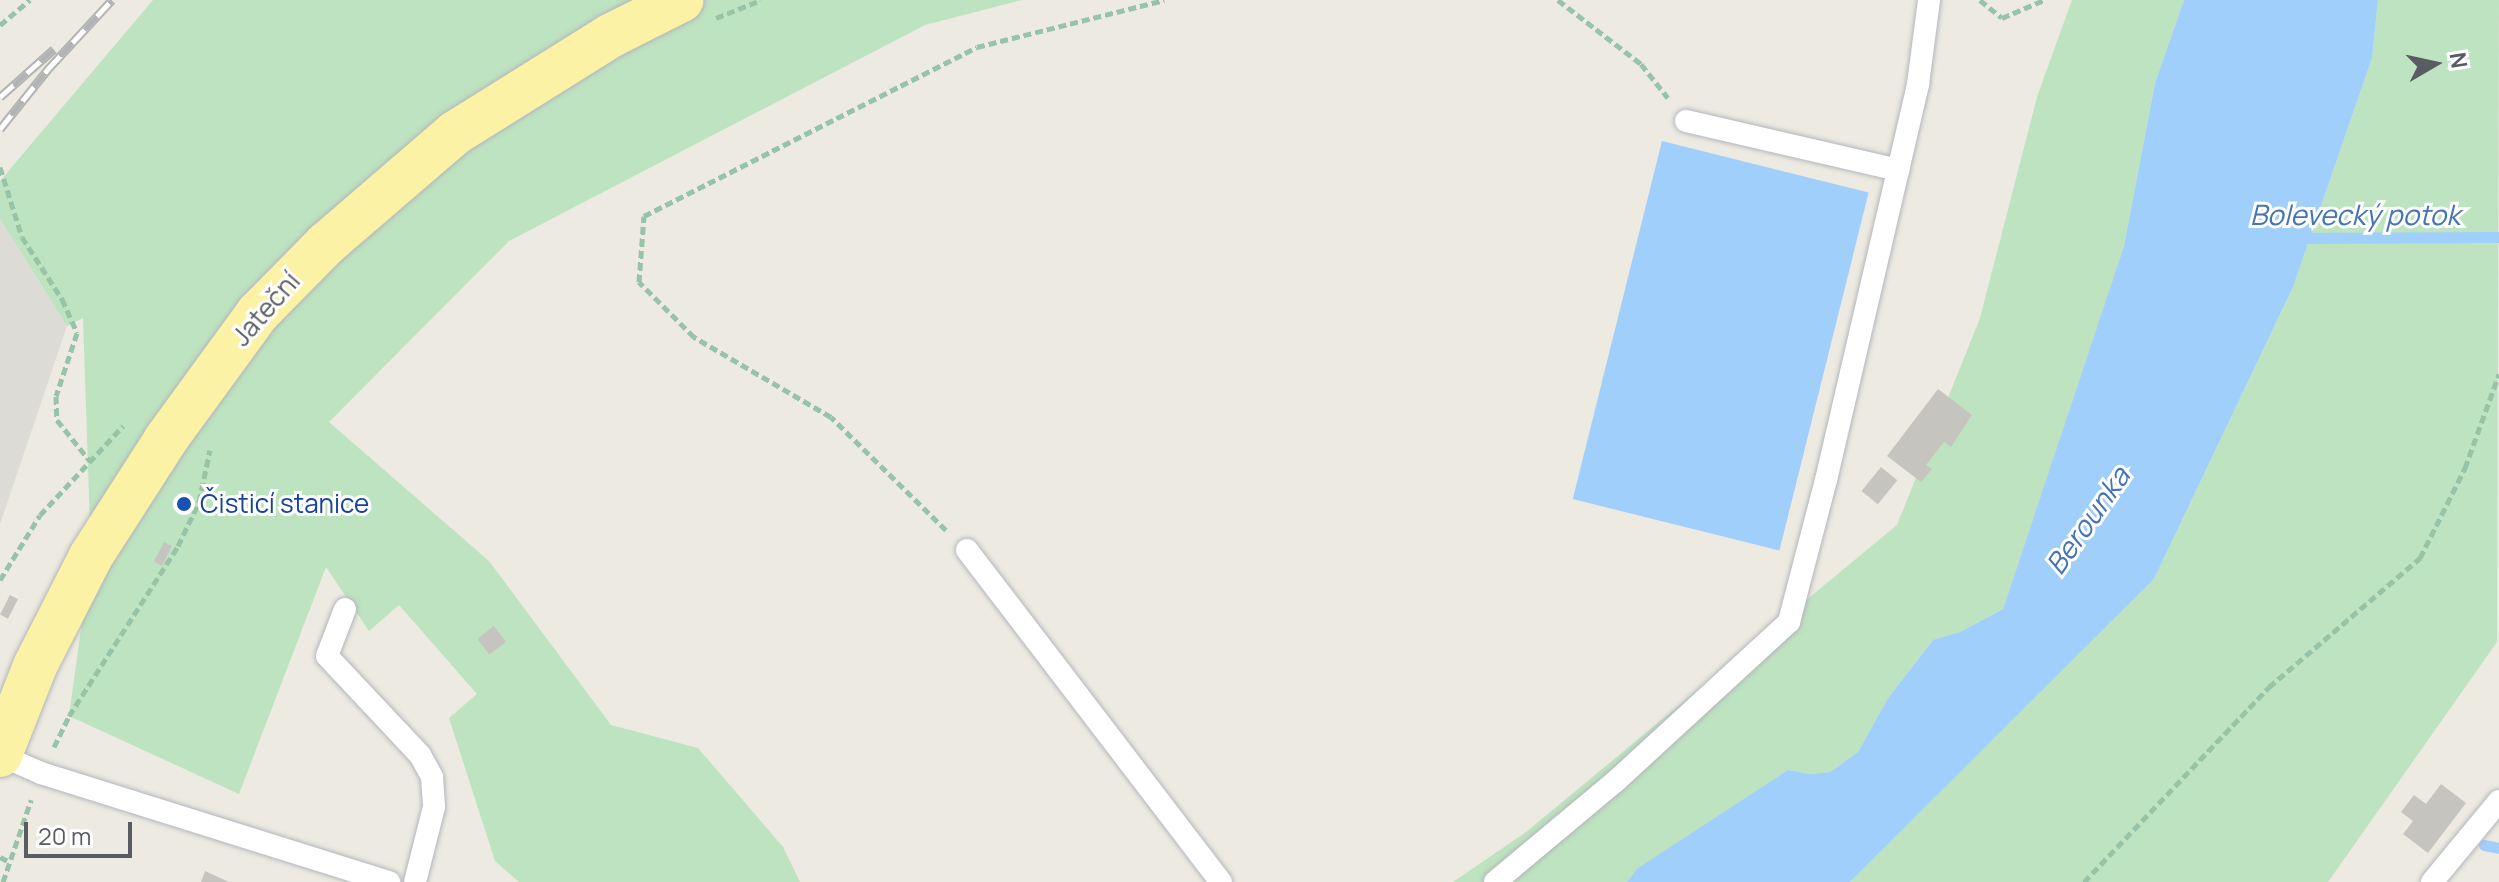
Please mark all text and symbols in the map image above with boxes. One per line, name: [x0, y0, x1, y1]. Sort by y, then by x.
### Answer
north arrow: [2395, 24, 2475, 104]
text: N: [2443, 50, 2475, 70]
water label: Bolevecký potok: [2250, 197, 2460, 231]
street label: Jateční: [226, 266, 306, 352]
water label: Berounka: [2038, 460, 2136, 580]
place label: Čisticí stanice: [200, 488, 369, 520]
marker: Čisticí stanice: [175, 495, 193, 513]
scale bar: [28, 806, 136, 856]
text: 20 m: [38, 819, 91, 852]

